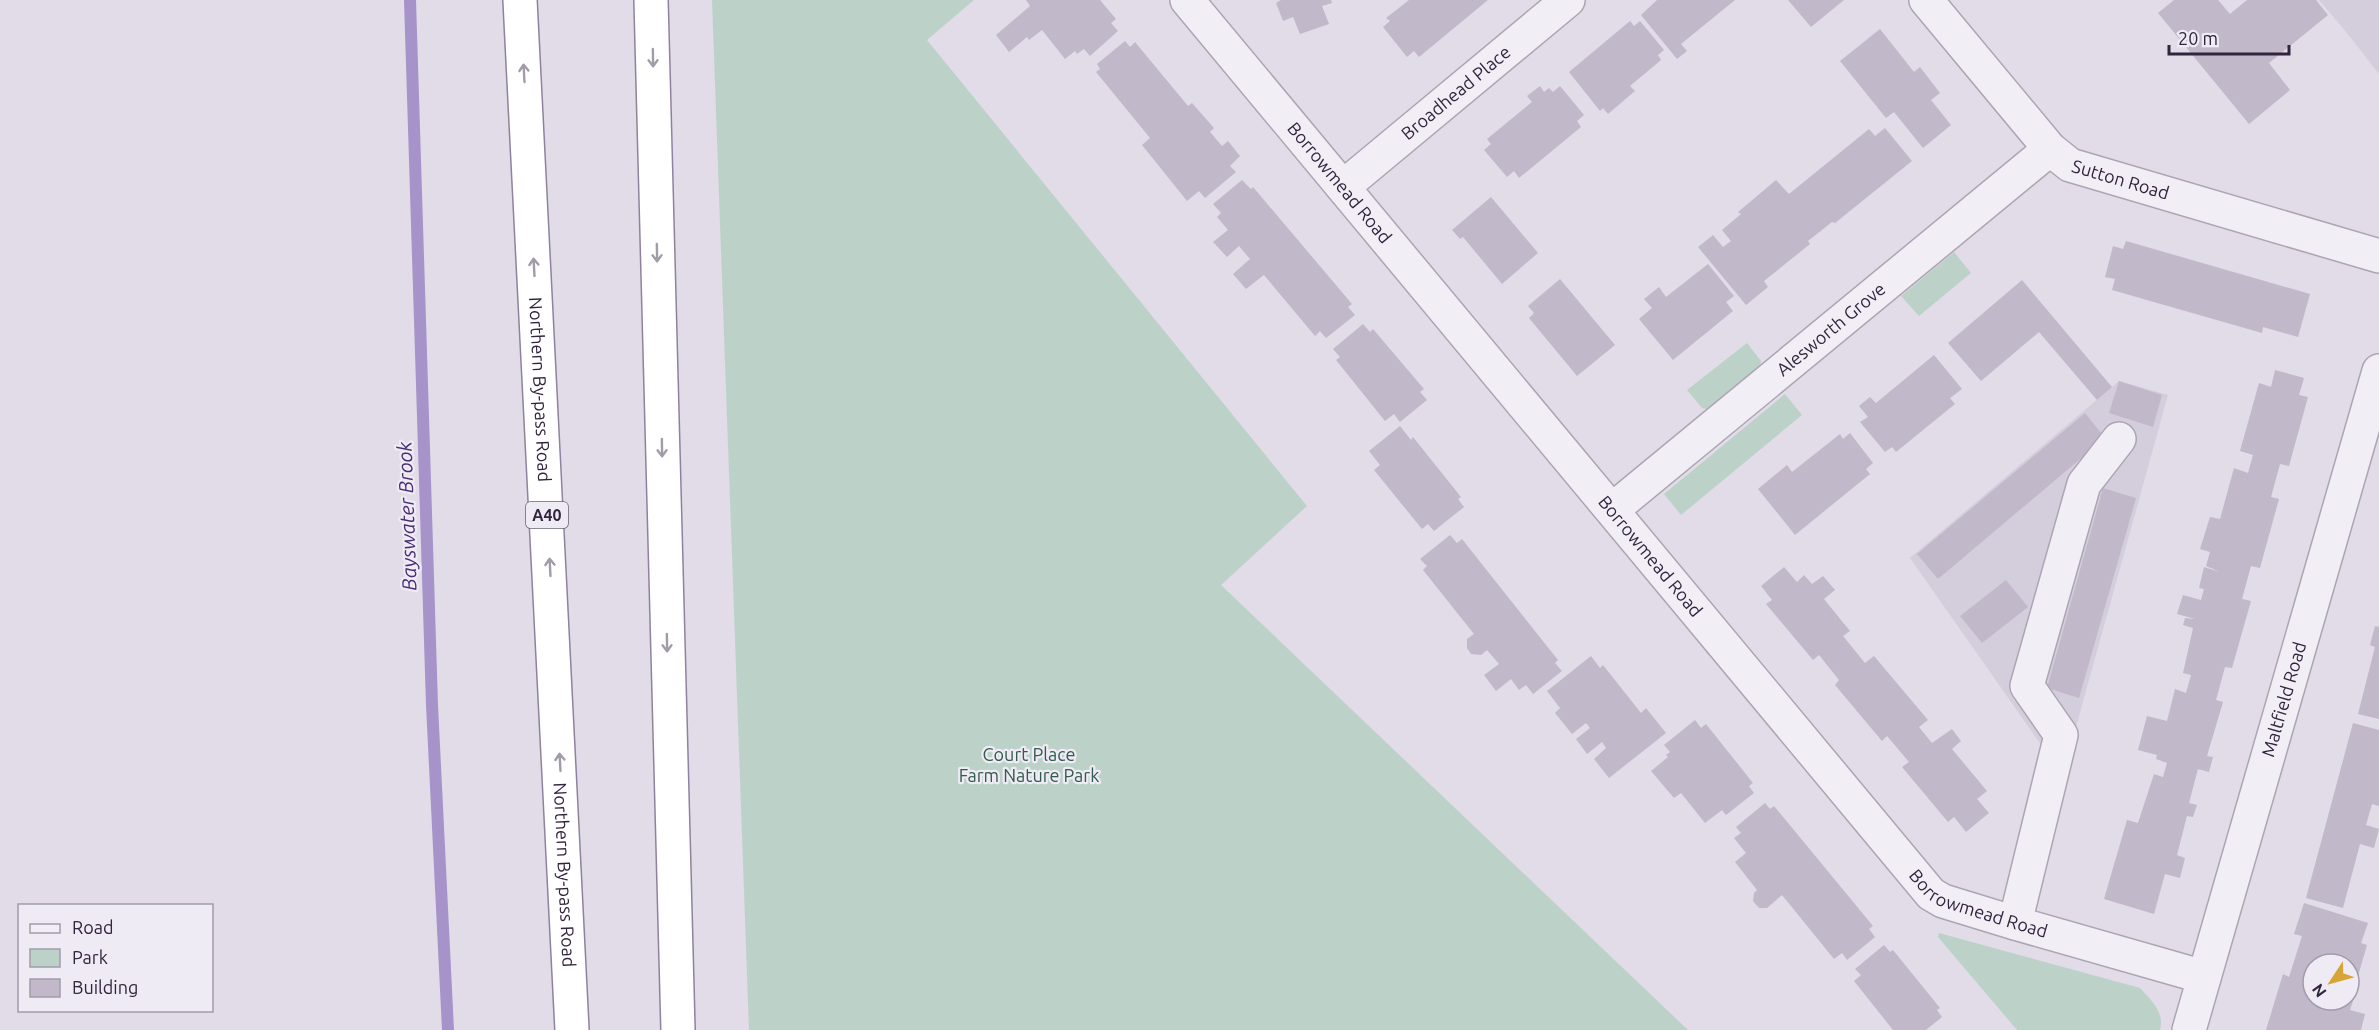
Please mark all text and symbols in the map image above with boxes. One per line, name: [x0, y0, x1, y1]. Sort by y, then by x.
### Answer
scale bar: [2169, 18, 2289, 56]
text: 20 m: [2178, 28, 2218, 48]
street label: Broadhead Place: [1397, 41, 1514, 143]
one-way arrow: [647, 48, 658, 68]
one-way arrow: [519, 63, 530, 83]
street label: Borrowmead Road: [1284, 118, 1396, 247]
street label: Sutton Road: [2070, 155, 2172, 203]
one-way arrow: [652, 243, 663, 263]
one-way arrow: [529, 258, 540, 278]
street label: Alesworth Grove: [1772, 278, 1889, 379]
street label: Northern By-pass Road: [526, 297, 555, 482]
one-way arrow: [656, 438, 668, 458]
water label: Bayswater Brook: [392, 440, 421, 591]
street label: Borrowmead Road: [1595, 491, 1707, 620]
road number: A40: [526, 502, 568, 528]
one-way arrow: [544, 558, 555, 578]
one-way arrow: [661, 633, 672, 653]
street label: Maltfield Road: [2257, 639, 2309, 759]
park label: Court Place Farm Nature Park: [959, 744, 1099, 785]
one-way arrow: [554, 752, 565, 772]
street label: Northern By-pass Road: [551, 782, 580, 968]
street label: Borrowmead Road: [1906, 865, 2050, 941]
legend: [18, 904, 213, 1012]
text: Road: [72, 917, 114, 937]
text: Park: [72, 947, 108, 967]
north arrow: [2301, 952, 2361, 1012]
text: Building: [72, 977, 138, 997]
text: N: [2308, 981, 2330, 1001]

